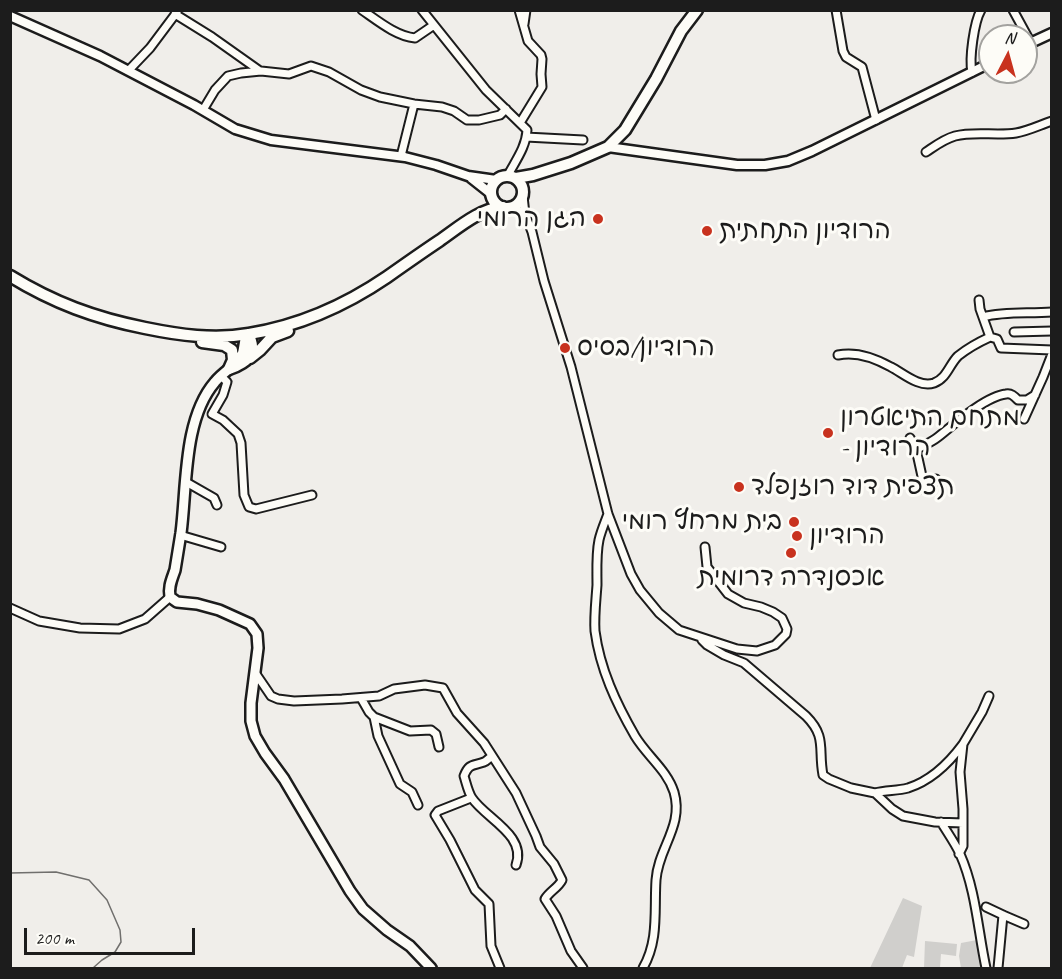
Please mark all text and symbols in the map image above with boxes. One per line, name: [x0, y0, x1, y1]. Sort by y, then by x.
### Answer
north arrow: [978, 24, 1038, 84]
text: N: [1004, 28, 1016, 49]
place label: הגן הרומי: [477, 203, 586, 235]
marker: הגן הרומי: [591, 212, 605, 226]
place label: הרודיון התחתית: [719, 215, 891, 247]
marker: הרודיון התחתית: [700, 224, 714, 238]
place label: הרודיון/בסיס: [577, 332, 715, 364]
marker: הרודיון/בסיס: [558, 341, 572, 355]
place label: מתחם התיאטרון - הרודיון: [840, 402, 1020, 464]
marker: מתחם התיאטרון - הרודיון: [821, 426, 835, 440]
place label: תצפית דוד רוזנפלד: [751, 471, 955, 503]
marker: תצפית דוד רוזנפלד: [732, 480, 746, 494]
place label: בית מרחץ רומי: [622, 506, 782, 538]
marker: בית מרחץ רומי: [787, 515, 801, 529]
place label: הרודיון: [809, 520, 885, 552]
marker: הרודיון: [790, 529, 804, 543]
marker: אכסנדרה דרומית: [784, 546, 798, 560]
place label: אכסנדרה דרומית: [698, 562, 884, 594]
scale bar: [27, 916, 198, 954]
text: 200 m: [35, 927, 74, 949]

